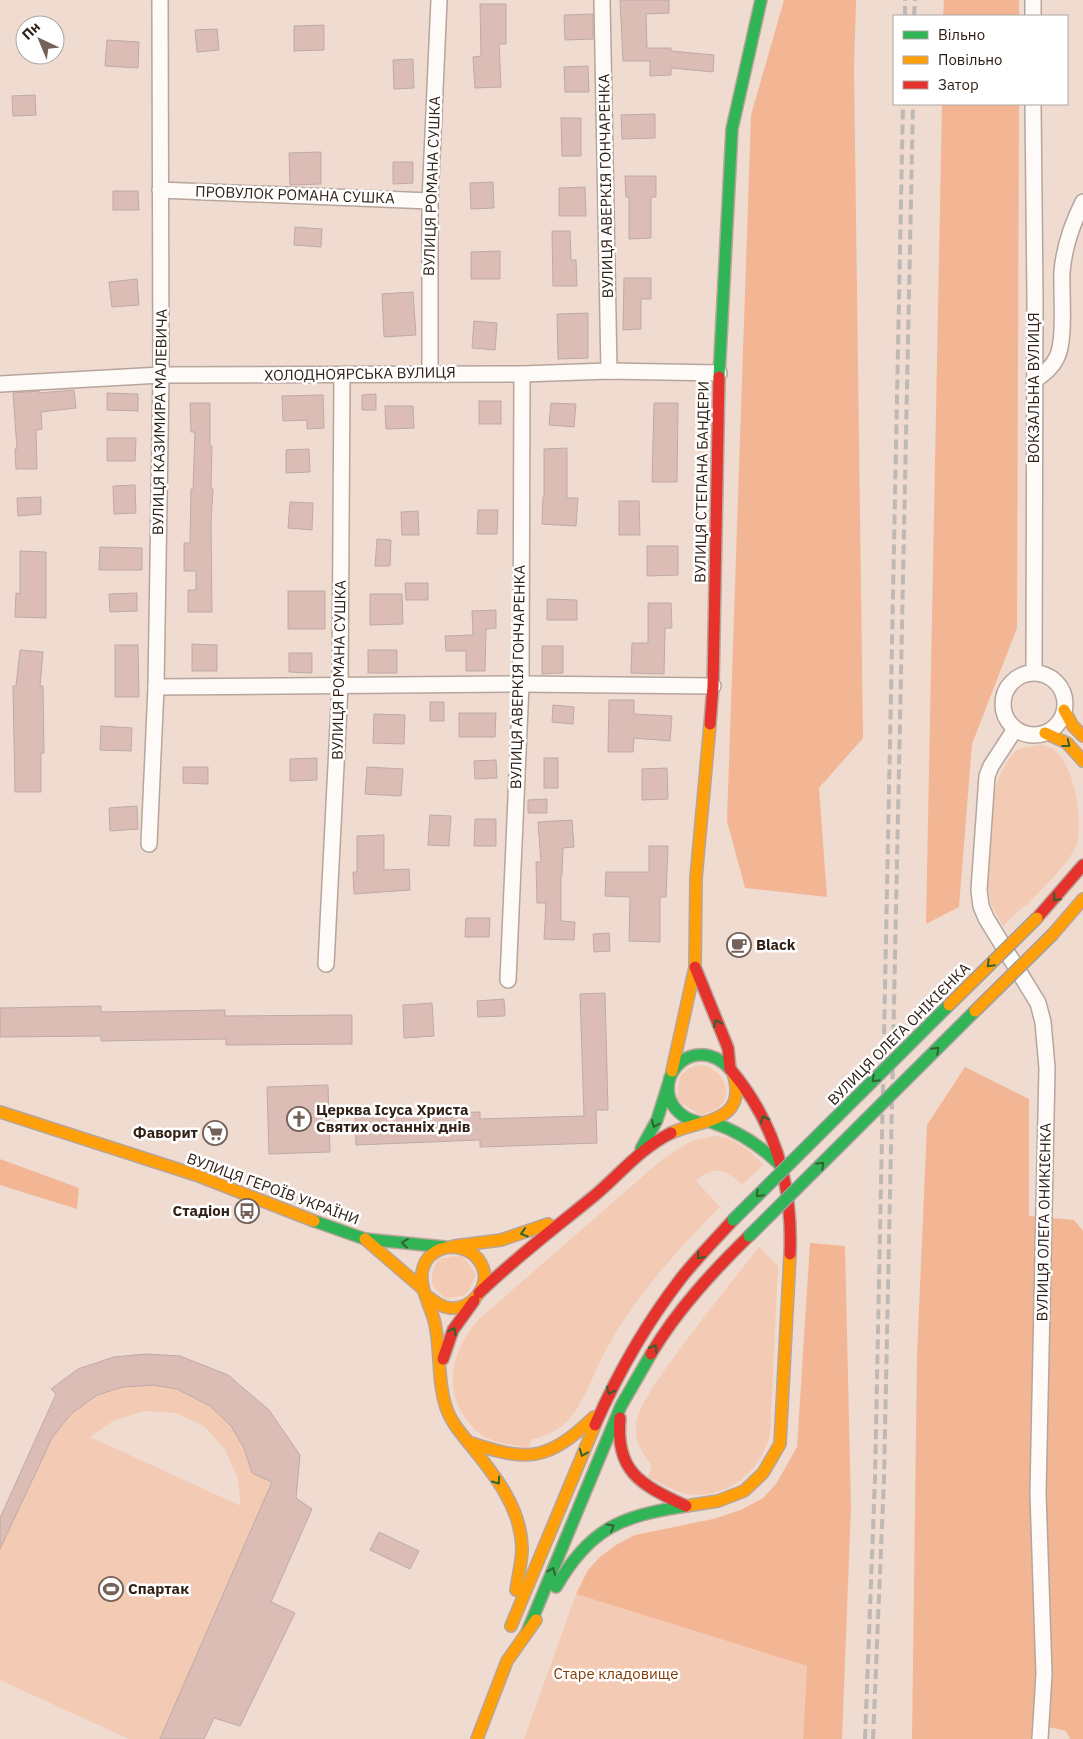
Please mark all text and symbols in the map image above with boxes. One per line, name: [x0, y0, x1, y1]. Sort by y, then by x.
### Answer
north arrow: [15, 15, 65, 65]
legend: [893, 15, 1068, 105]
text: Пн: [18, 18, 44, 44]
text: Вільно: [938, 25, 985, 44]
text: Повільно: [938, 50, 1002, 69]
street label: ВУЛИЦЯ АВЕРКІЯ ГОНЧАРЕНКА: [594, 73, 617, 298]
text: Затор: [938, 75, 979, 94]
street label: ВУЛИЦЯ РОМАНА СУШКА: [419, 95, 444, 276]
street label: ПРОВУЛОК РОМАНА СУШКА: [195, 182, 395, 207]
street label: ВУЛИЦЯ КАЗИМИРА МАЛЕВИЧА: [148, 308, 171, 535]
street label: ВОКЗАЛЬНА ВУЛИЦЯ: [1024, 312, 1043, 464]
street label: ХОЛОДНОЯРСЬКА ВУЛИЦЯ: [264, 362, 456, 385]
street label: ВУЛИЦЯ СТЕПАНА БАНДЕРИ: [690, 381, 713, 583]
street label: ВУЛИЦЯ АВЕРКІЯ ГОНЧАРЕНКА: [506, 564, 529, 789]
street label: ВУЛИЦЯ РОМАНА СУШКА: [327, 579, 350, 760]
one-way arrow: [1061, 738, 1070, 747]
one-way arrow: [1053, 892, 1062, 901]
cafe icon: Black: [726, 932, 752, 958]
place label: Black: [756, 935, 796, 954]
street label: ВУЛИЦЯ ОЛЕГА ОНІКІЄНКА: [823, 958, 974, 1109]
one-way arrow: [987, 959, 996, 968]
one-way arrow: [713, 1019, 724, 1028]
one-way arrow: [930, 1047, 939, 1056]
one-way arrow: [871, 1073, 880, 1082]
place label: Церква Ісуса Христа Святих останніх днів: [316, 1100, 471, 1136]
church icon: Церква Ісуса Христа Святих останніх днів: [286, 1106, 312, 1132]
one-way arrow: [760, 1115, 771, 1124]
one-way arrow: [651, 1119, 662, 1128]
supermarket icon: Фаворит: [202, 1120, 228, 1146]
street label: ВУЛИЦЯ ОЛЕГА ОНИКІЄНКА: [1032, 1122, 1055, 1321]
place label: Фаворит: [133, 1123, 199, 1142]
street label: ВУЛИЦЯ ГЕРОЇВ УКРАЇНИ: [184, 1148, 362, 1229]
one-way arrow: [815, 1161, 824, 1170]
one-way arrow: [756, 1188, 765, 1197]
bus stop icon: Стадіон: [234, 1198, 260, 1224]
place label: Стадіон: [173, 1201, 230, 1220]
one-way arrow: [520, 1228, 528, 1238]
one-way arrow: [400, 1238, 408, 1249]
one-way arrow: [698, 1250, 706, 1259]
one-way arrow: [447, 1327, 457, 1336]
one-way arrow: [648, 1345, 657, 1354]
one-way arrow: [606, 1386, 617, 1395]
one-way arrow: [579, 1448, 589, 1457]
one-way arrow: [491, 1475, 500, 1485]
one-way arrow: [606, 1524, 615, 1534]
one-way arrow: [546, 1567, 556, 1576]
sports icon: Спартак: [98, 1576, 124, 1602]
place label: Спартак: [128, 1579, 189, 1598]
park label: Старе кладовище: [554, 1664, 678, 1683]

